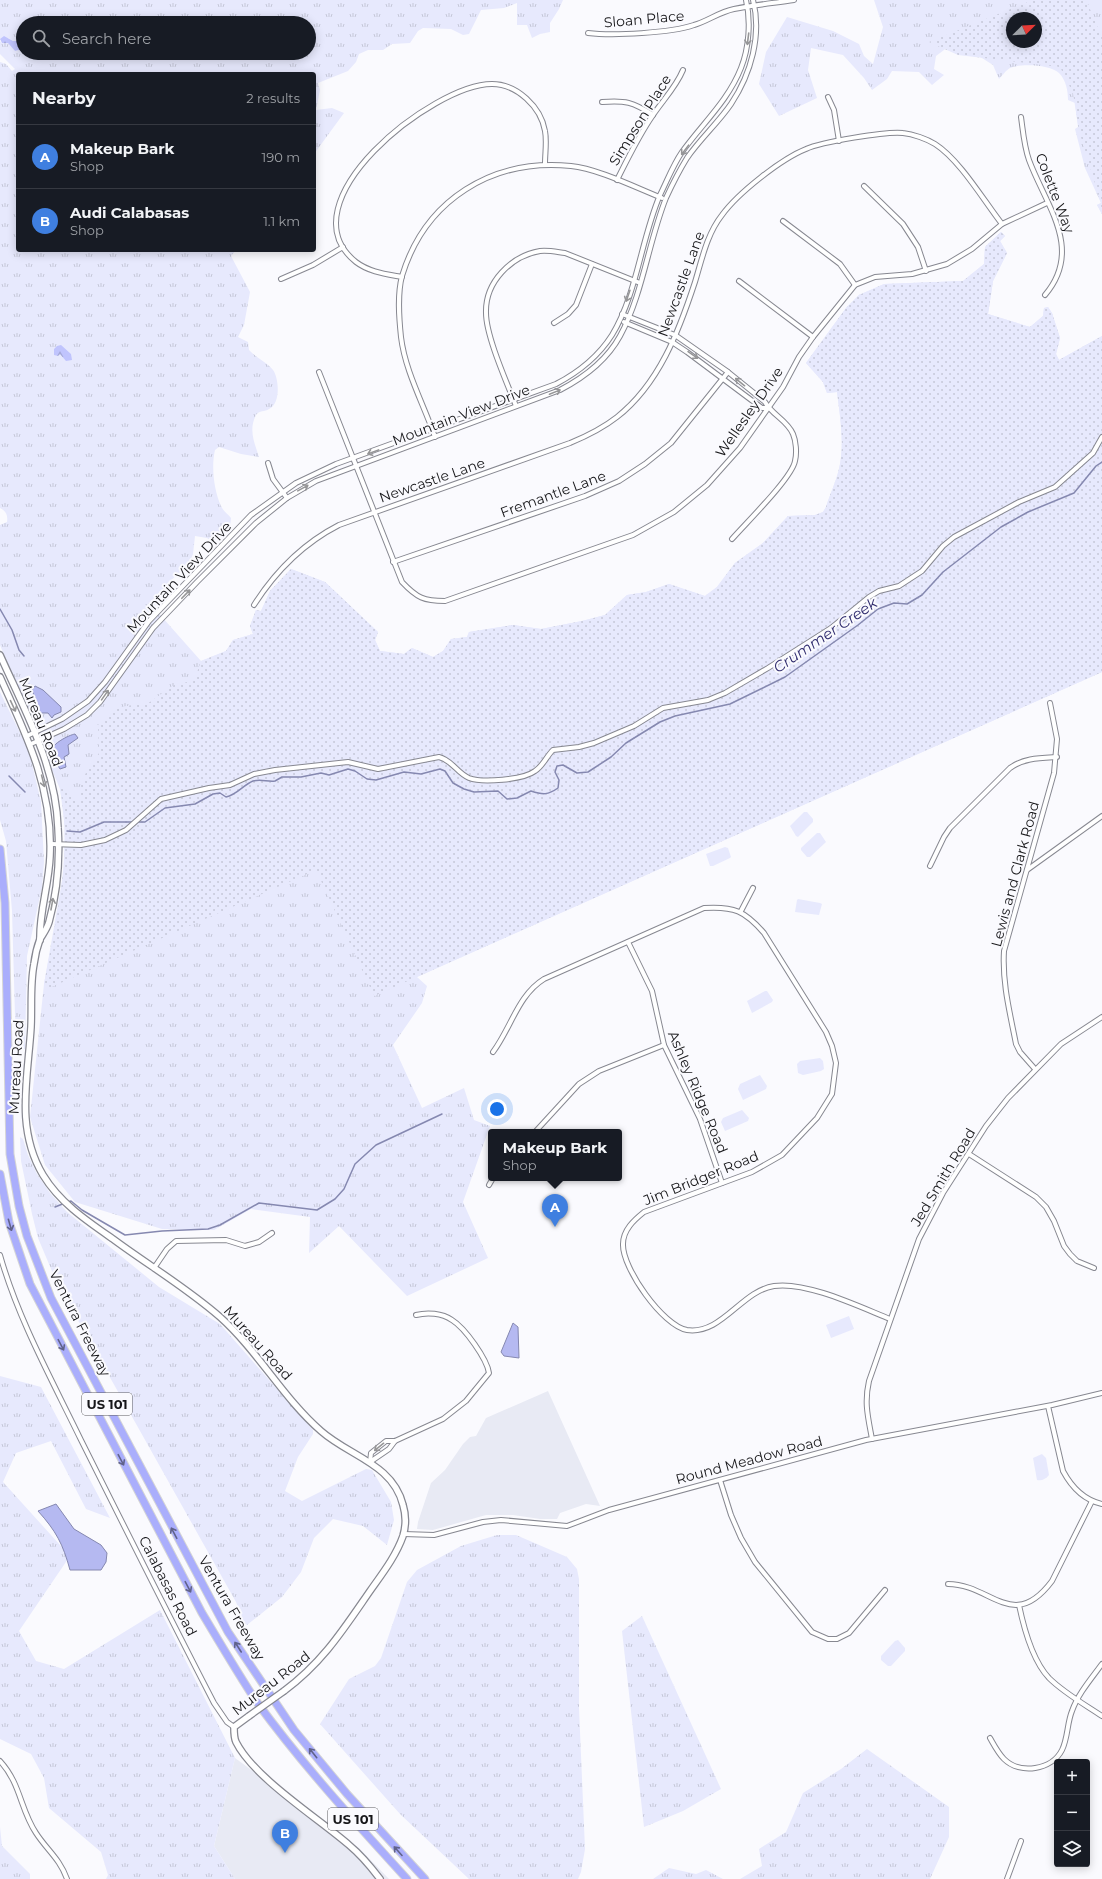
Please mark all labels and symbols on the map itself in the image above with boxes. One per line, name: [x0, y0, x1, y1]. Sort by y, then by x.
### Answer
street label: Sloan Place: [603, 7, 685, 31]
north arrow: [1006, 12, 1042, 48]
one-way arrow: [744, 32, 752, 45]
street label: Simpson Place: [605, 71, 675, 169]
one-way arrow: [681, 144, 689, 155]
street label: Colette Way: [1032, 151, 1079, 236]
street label: Newcastle Lane: [654, 229, 708, 339]
one-way arrow: [624, 290, 631, 303]
one-way arrow: [687, 351, 698, 359]
street label: Wellesley Drive: [711, 363, 787, 461]
one-way arrow: [734, 378, 745, 386]
street label: Mountain View Drive: [390, 380, 532, 450]
one-way arrow: [548, 387, 560, 395]
one-way arrow: [368, 448, 380, 456]
street label: Newcastle Lane: [377, 453, 487, 507]
street label: Fremantle Lane: [498, 467, 608, 521]
one-way arrow: [297, 484, 309, 492]
street label: Mountain View Drive: [123, 518, 235, 636]
one-way arrow: [181, 589, 191, 599]
water label: Crummer Creek: [769, 593, 882, 677]
street label: Mureau Road: [15, 675, 67, 769]
one-way arrow: [101, 689, 109, 700]
one-way arrow: [10, 700, 18, 712]
one-way arrow: [39, 775, 47, 788]
street label: Lewis and Clark Road: [987, 799, 1043, 949]
one-way arrow: [48, 898, 56, 911]
street label: Mureau Road: [5, 1019, 27, 1115]
street label: Ashley Ridge Road: [664, 1028, 732, 1156]
your location: [487, 1099, 507, 1119]
street label: Jed Smith Road: [906, 1125, 979, 1230]
street label: Jim Bridger Road: [640, 1147, 761, 1210]
pin: A: [542, 1194, 568, 1227]
one-way arrow: [7, 1219, 14, 1232]
street label: Ventura Freeway: [45, 1267, 115, 1380]
street label: Mureau Road: [220, 1302, 296, 1384]
one-way arrow: [57, 1339, 65, 1351]
road number: US 101: [82, 1393, 132, 1415]
street label: Round Meadow Road: [674, 1432, 824, 1488]
one-way arrow: [373, 1443, 384, 1451]
one-way arrow: [118, 1454, 125, 1466]
one-way arrow: [170, 1528, 178, 1540]
street label: Calabasas Road: [135, 1533, 201, 1639]
street label: Ventura Freeway: [195, 1553, 269, 1664]
one-way arrow: [185, 1581, 193, 1593]
one-way arrow: [233, 1641, 241, 1653]
street label: Mureau Road: [228, 1647, 314, 1719]
one-way arrow: [308, 1747, 317, 1758]
road number: US 101: [328, 1808, 378, 1830]
pin: B: [272, 1820, 298, 1853]
one-way arrow: [394, 1845, 403, 1856]

